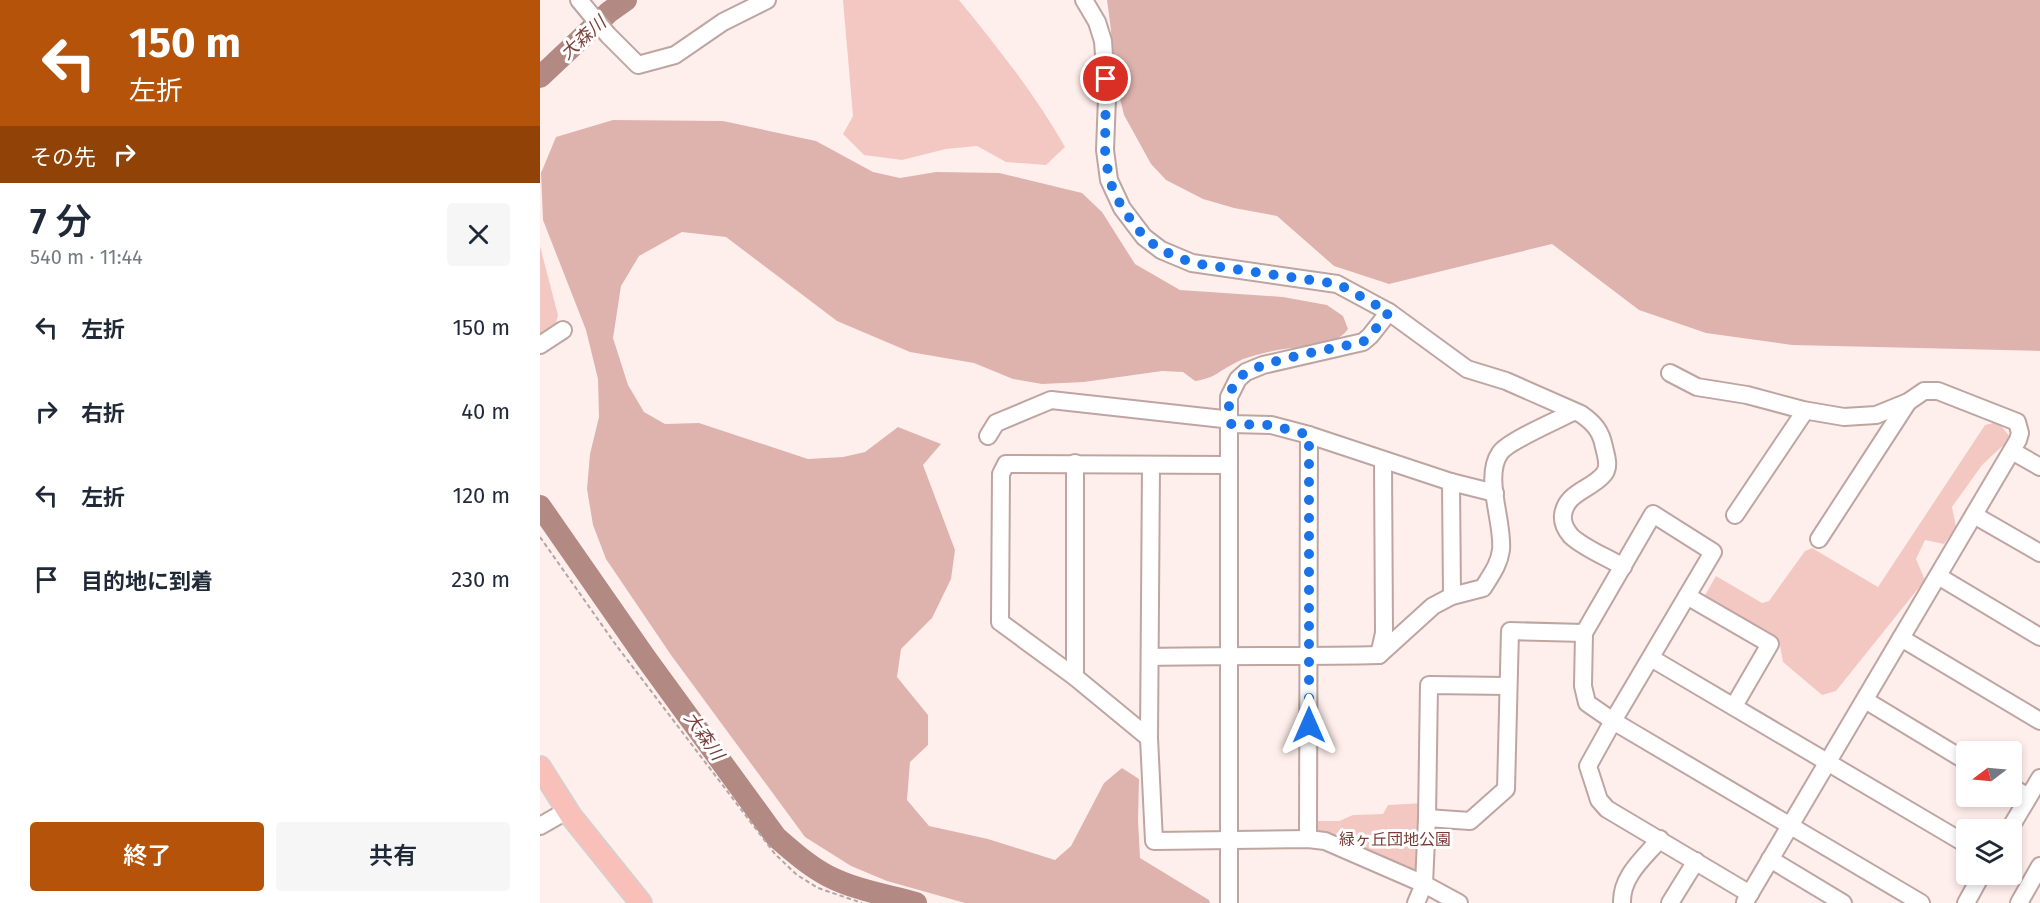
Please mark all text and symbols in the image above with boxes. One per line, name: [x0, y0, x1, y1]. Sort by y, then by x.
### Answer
water label: 大森川: [556, 10, 612, 64]
text: 150 m: [129, 18, 241, 68]
icon: left: [30, 24, 108, 102]
pin: [1080, 53, 1131, 104]
icon: arrive: [1089, 62, 1122, 95]
text: 左折: [129, 75, 183, 107]
icon: right: [108, 138, 141, 171]
text: その先: [30, 144, 96, 171]
text: 7 分: [30, 200, 91, 244]
button: close: [447, 203, 510, 266]
text: 540 m · 11:44: [30, 245, 143, 269]
icon: left: [30, 311, 63, 344]
text: 150 m: [452, 314, 510, 341]
text: 左折: [81, 316, 125, 343]
icon: right: [30, 395, 63, 428]
text: 40 m: [461, 398, 510, 425]
text: 右折: [81, 400, 125, 427]
icon: left: [30, 479, 63, 512]
text: 120 m: [453, 482, 510, 509]
text: 左折: [81, 484, 125, 511]
icon: arrive: [30, 563, 63, 596]
text: 230 m: [451, 566, 510, 593]
text: 目的地に到着: [81, 568, 213, 595]
position arrow: [1277, 693, 1341, 757]
water label: 大森川: [680, 708, 730, 766]
north arrow: [1956, 741, 2022, 807]
map controls: [1956, 741, 2022, 885]
button: layers: [1956, 819, 2022, 885]
button: 終了: [30, 822, 264, 891]
button: 共有: [276, 822, 510, 891]
park label: 緑ヶ丘団地公園: [1339, 830, 1451, 849]

